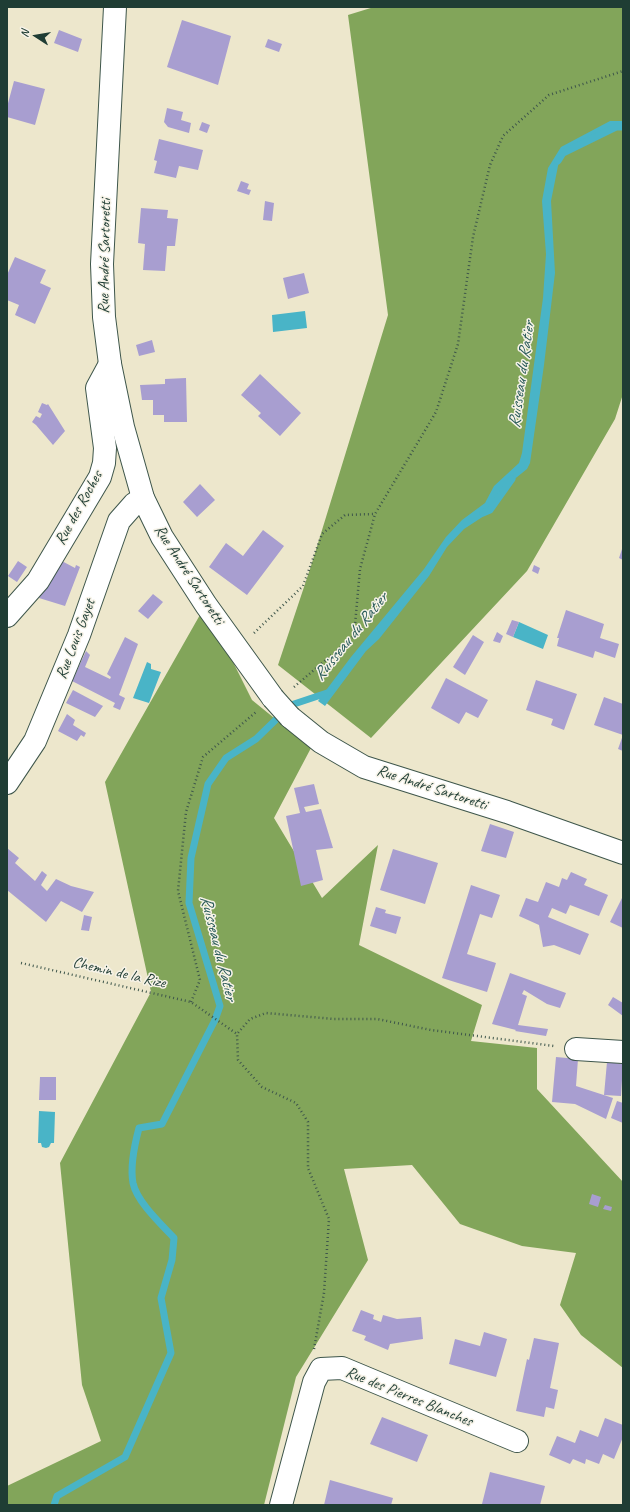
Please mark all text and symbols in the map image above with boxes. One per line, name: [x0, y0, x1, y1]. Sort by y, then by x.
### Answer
north arrow: [16, 16, 56, 56]
text: N: [17, 29, 32, 38]
street label: Rue André Sartoretti: [94, 198, 116, 314]
water label: Ruisseau du Ratier: [504, 321, 540, 429]
street label: Rue des Roches: [51, 468, 107, 548]
street label: Rue André Sartoretti: [150, 521, 228, 629]
water label: Ruisseau du Ratier: [309, 589, 393, 685]
street label: Rue Louis Gayet: [52, 596, 100, 682]
street label: Rue André Sartoretti: [374, 761, 490, 815]
water label: Ruisseau du Ratier: [195, 894, 241, 1002]
street label: Chemin de la Rize: [71, 953, 167, 993]
street label: Rue des Pierres Blanches: [343, 1363, 475, 1431]

